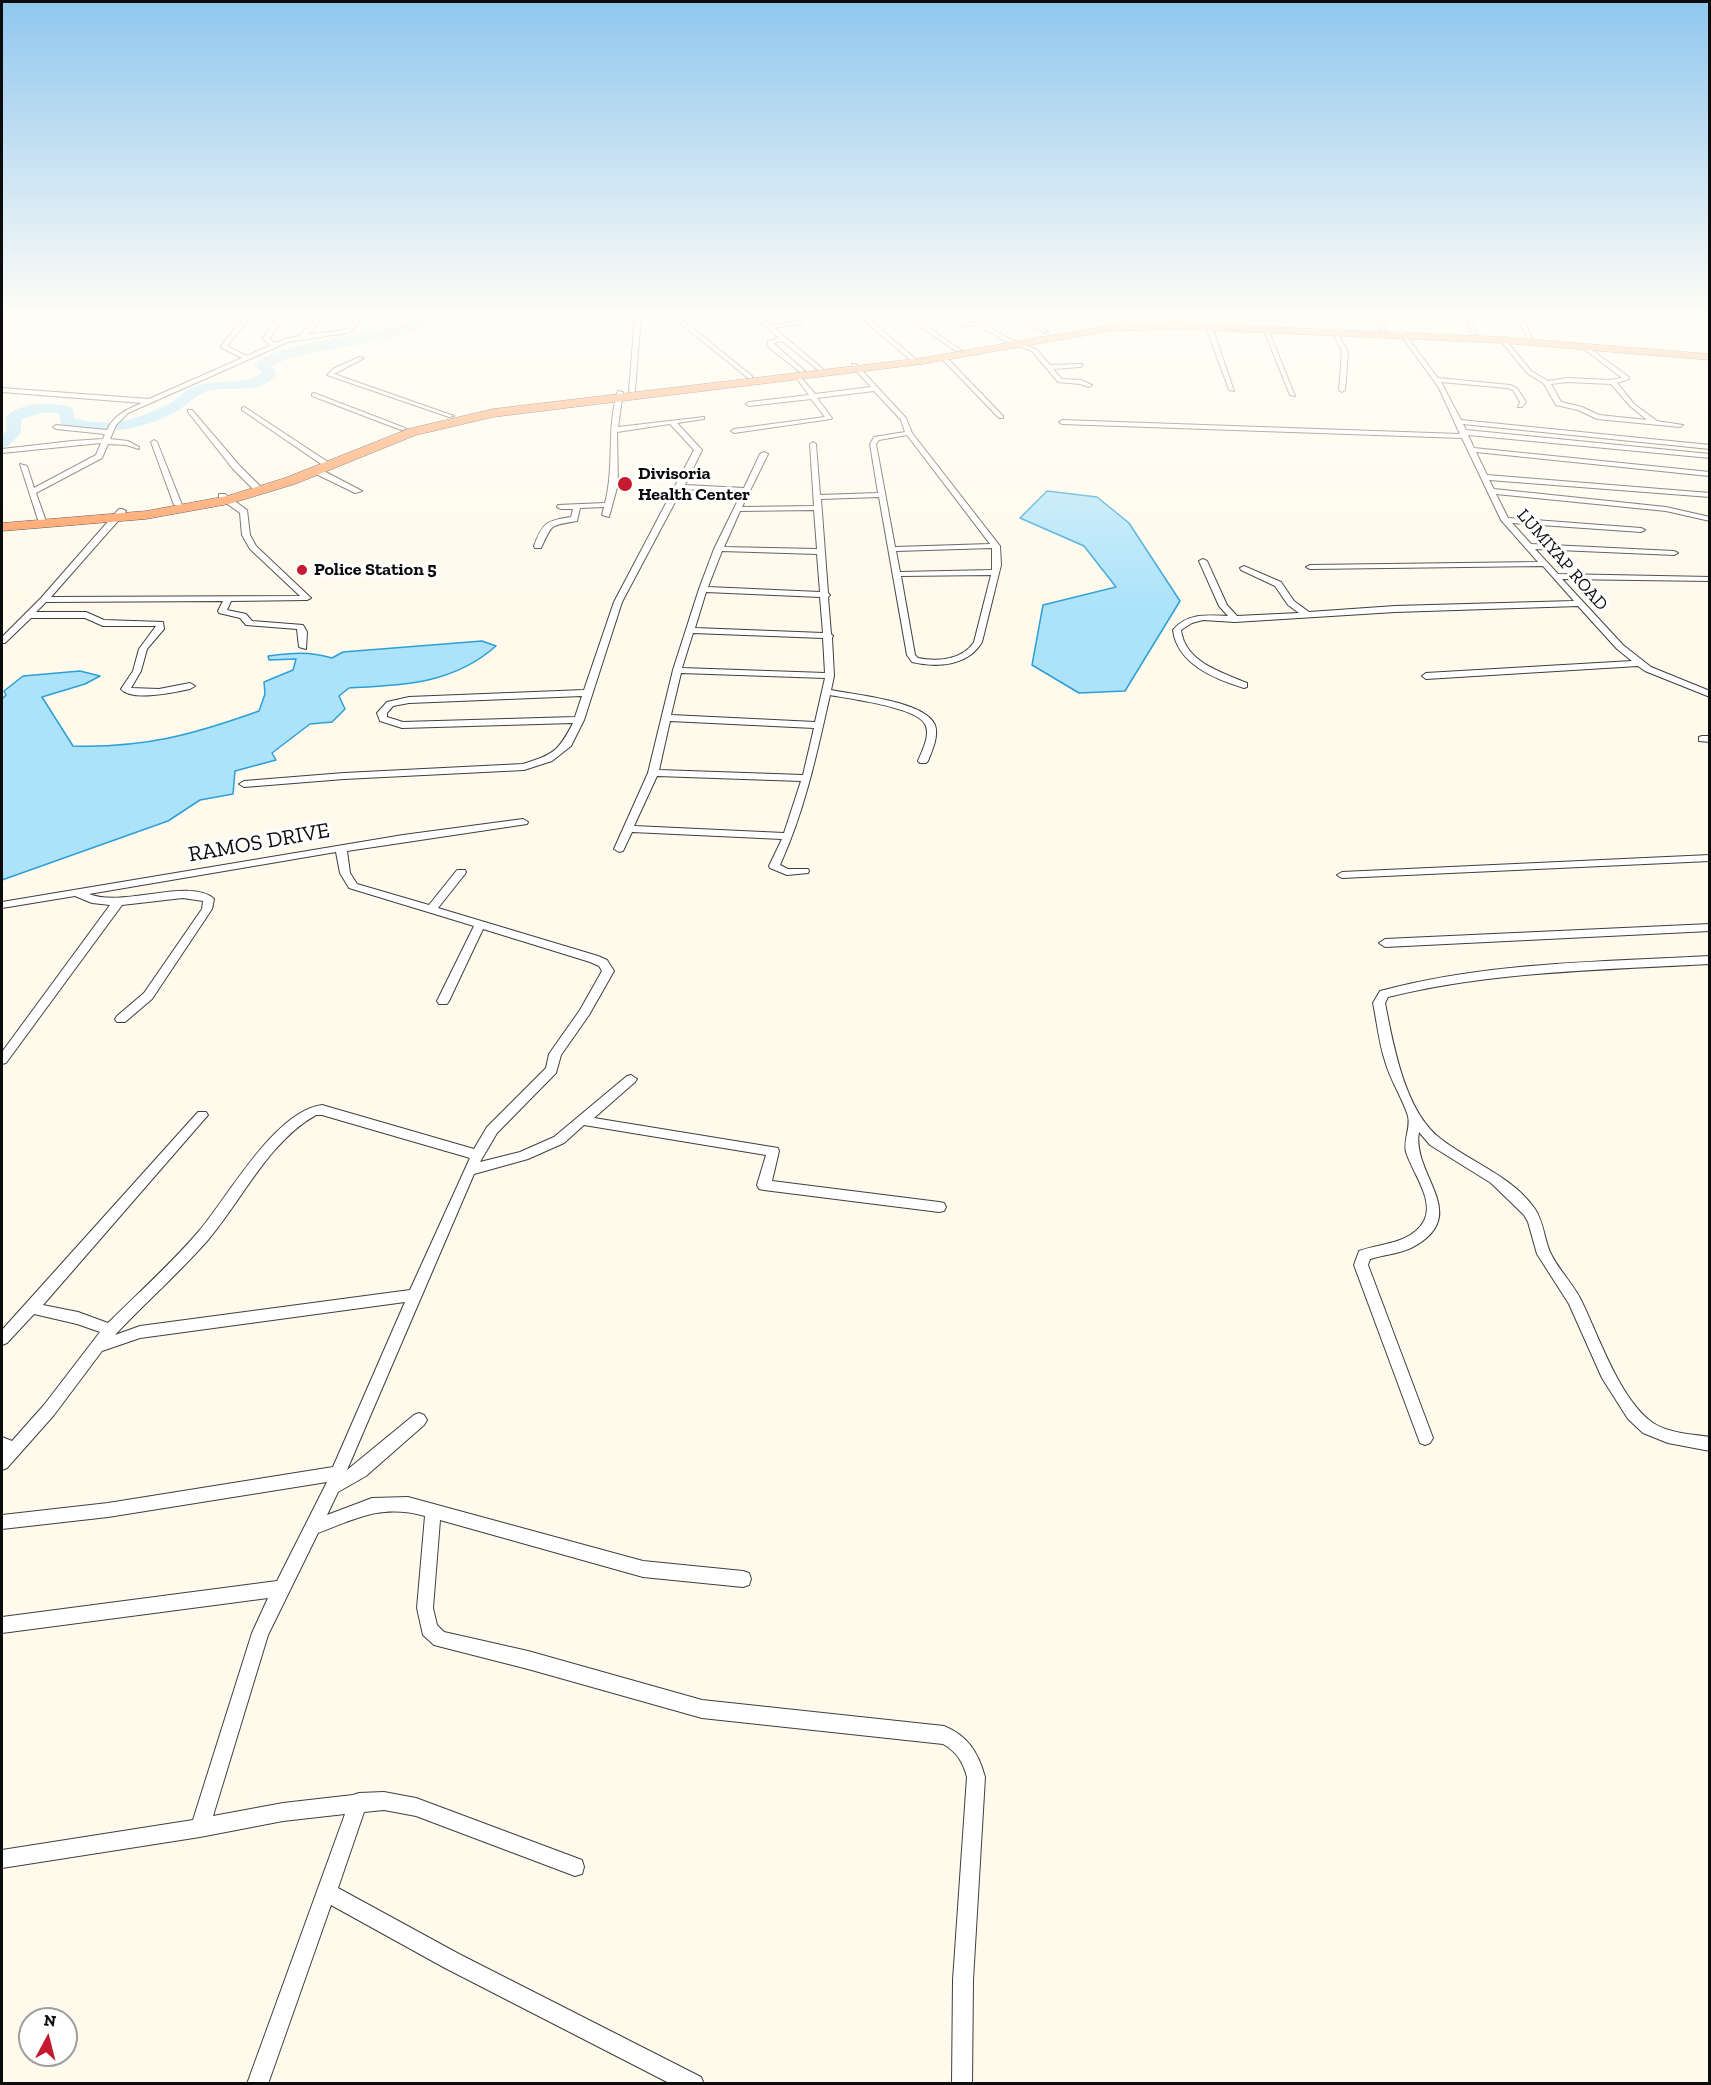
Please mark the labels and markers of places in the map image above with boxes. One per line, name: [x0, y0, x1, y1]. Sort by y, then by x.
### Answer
place label: Divisoria Health Center: [638, 463, 750, 506]
marker: Divisoria Health Center: [616, 475, 634, 493]
place label: Police Station 5: [314, 559, 437, 581]
marker: Police Station 5: [295, 563, 309, 577]

